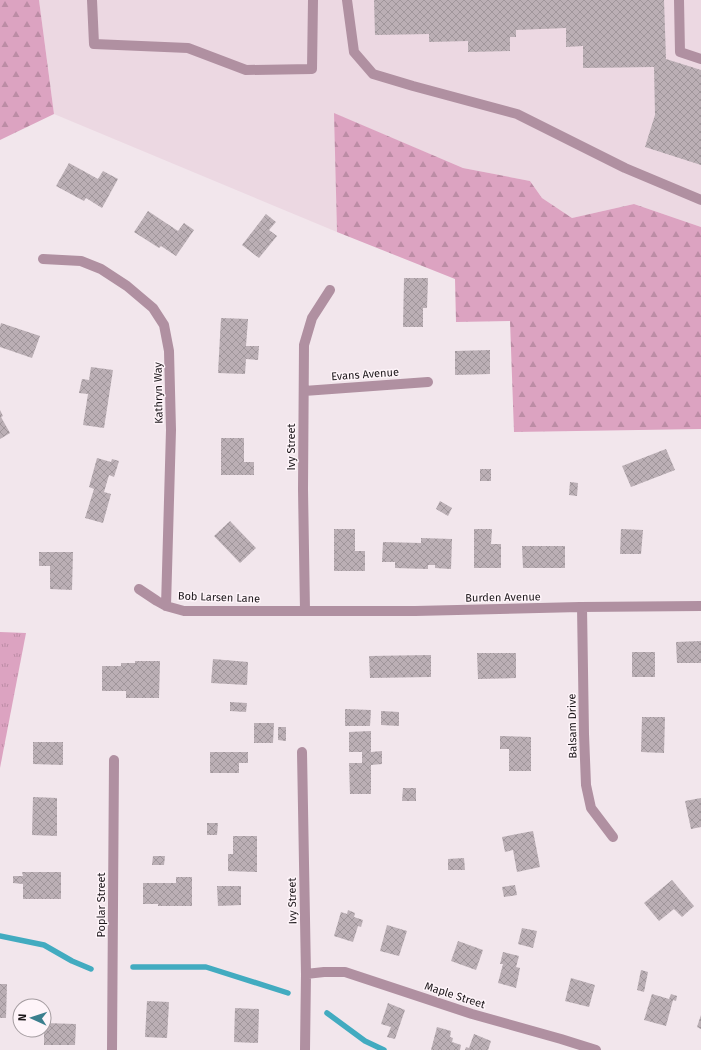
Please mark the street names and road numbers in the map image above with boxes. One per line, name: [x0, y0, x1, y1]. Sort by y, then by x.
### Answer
street label: Kathryn Way: [151, 361, 166, 424]
street label: Evans Avenue: [331, 366, 399, 383]
street label: Ivy Street: [285, 424, 298, 470]
street label: Bob Larsen Lane: [178, 590, 260, 605]
street label: Burden Avenue: [465, 590, 541, 605]
street label: Balsam Drive: [565, 693, 580, 759]
street label: Poplar Street: [95, 872, 108, 938]
street label: Ivy Street: [286, 877, 299, 925]
street label: Maple Street: [423, 980, 487, 1011]

